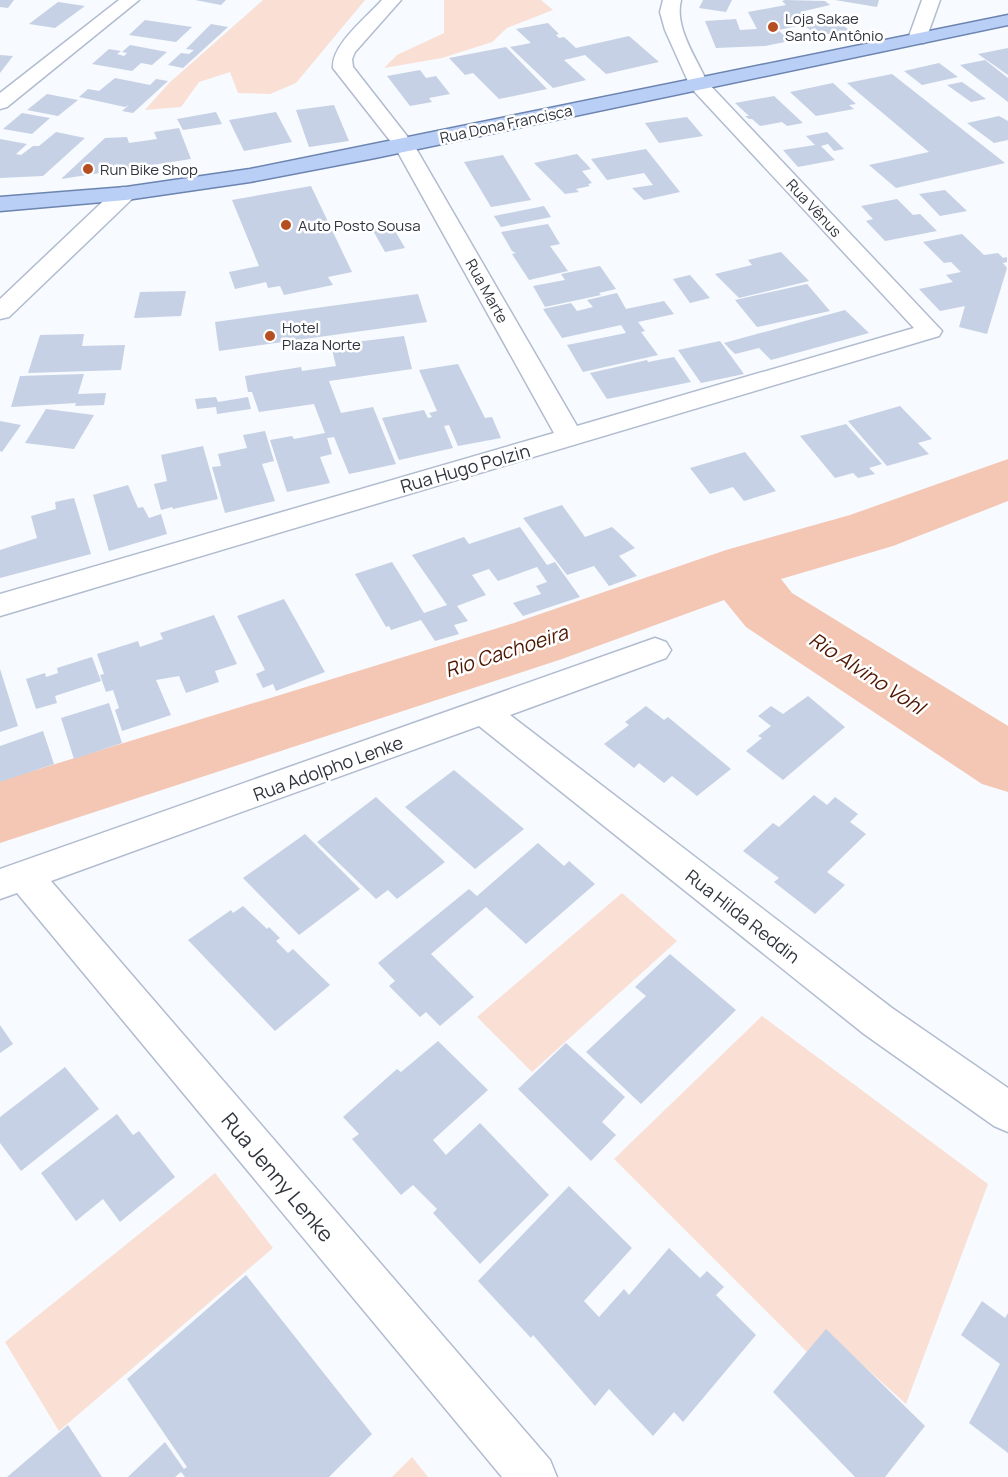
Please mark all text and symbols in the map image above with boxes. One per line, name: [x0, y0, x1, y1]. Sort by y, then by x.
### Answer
place label: Loja Sakae Santo Antônio: [785, 8, 883, 46]
marker: Loja Sakae Santo Antônio: [766, 20, 780, 34]
street label: Rua Dona Francisca: [438, 100, 574, 148]
place label: Run Bike Shop: [100, 159, 198, 180]
marker: Run Bike Shop: [81, 162, 95, 176]
street label: Rua Vênus: [782, 174, 846, 242]
place label: Auto Posto Sousa: [298, 215, 421, 236]
marker: Auto Posto Sousa: [279, 218, 293, 232]
street label: Rua Marte: [461, 255, 513, 327]
place label: Hotel Plaza Norte: [282, 317, 361, 355]
marker: Hotel Plaza Norte: [263, 329, 277, 343]
street label: Rua Hugo Polzin: [397, 438, 533, 498]
water label: Rio Cachoeira: [441, 618, 572, 684]
water label: Rio Alvino Vohl: [804, 626, 932, 722]
street label: Rua Adolpho Lenke: [250, 730, 406, 806]
street label: Rua Hilda Reddin: [681, 864, 805, 968]
street label: Rua Jenny Lenke: [216, 1106, 340, 1248]

